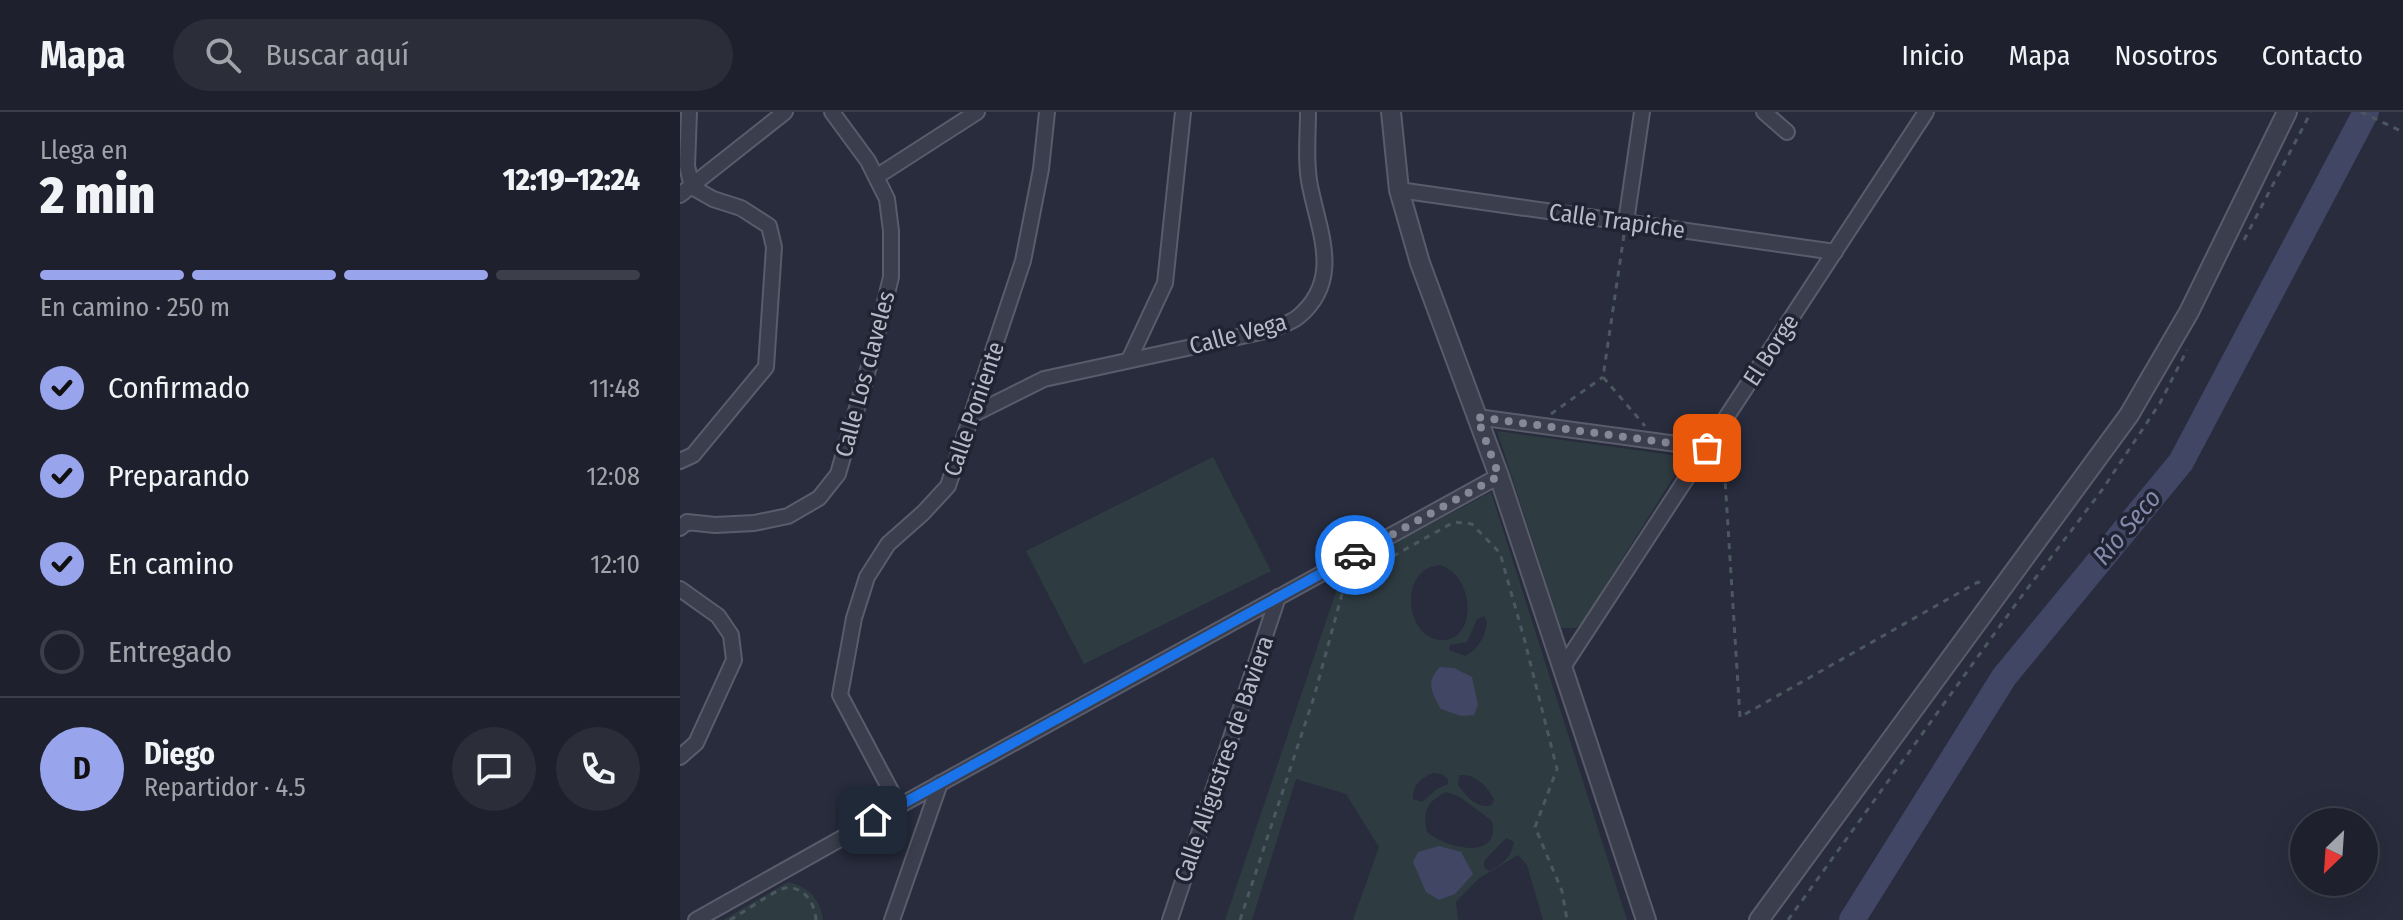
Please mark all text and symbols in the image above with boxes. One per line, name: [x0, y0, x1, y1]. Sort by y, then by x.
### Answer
search box: [173, 19, 733, 91]
text: Mapa: [40, 32, 125, 78]
icon: search: [201, 33, 245, 77]
text: Buscar aquí: [265, 37, 409, 73]
text: Inicio: [1902, 39, 1964, 72]
text: Mapa: [2008, 39, 2070, 72]
text: Nosotros: [2114, 39, 2218, 72]
text: Contacto: [2262, 39, 2363, 72]
text: Llega en: [40, 135, 128, 166]
text: 12:19–12:24: [503, 162, 640, 198]
text: 2 min: [40, 164, 155, 227]
street label: Calle Trapiche: [1547, 198, 1687, 244]
street label: Calle Los claveles: [829, 288, 901, 460]
text: En camino · 250 m: [40, 292, 230, 323]
street label: Calle Vega: [1186, 308, 1290, 360]
street label: El Borge: [1738, 309, 1804, 391]
street label: Calle Poniente: [938, 338, 1010, 480]
icon: check: [40, 366, 84, 410]
text: Confirmado: [108, 370, 250, 406]
text: 11:48: [589, 373, 640, 404]
pin: [1673, 414, 1741, 482]
icon: bag: [1685, 426, 1729, 470]
icon: check: [40, 454, 84, 498]
text: Preparando: [108, 458, 250, 494]
text: 12:08: [586, 461, 640, 492]
water label: Río Seco: [2086, 483, 2168, 571]
courier: [1315, 515, 1395, 595]
icon: car: [1333, 533, 1377, 577]
icon: check: [40, 542, 84, 586]
text: En camino: [108, 546, 234, 582]
text: 12:10: [590, 549, 640, 580]
street label: Calle Aligustres de Baviera: [1169, 632, 1279, 886]
text: Entregado: [108, 634, 232, 670]
button: chat: [452, 727, 536, 811]
button: phone: [556, 727, 640, 811]
text: Diego: [144, 736, 215, 772]
text: D: [73, 751, 91, 787]
text: Repartidor · 4.5: [144, 772, 306, 803]
pin: [839, 786, 907, 854]
icon: home: [851, 798, 895, 842]
north arrow: [2290, 808, 2378, 896]
map controls: [2290, 808, 2378, 896]

